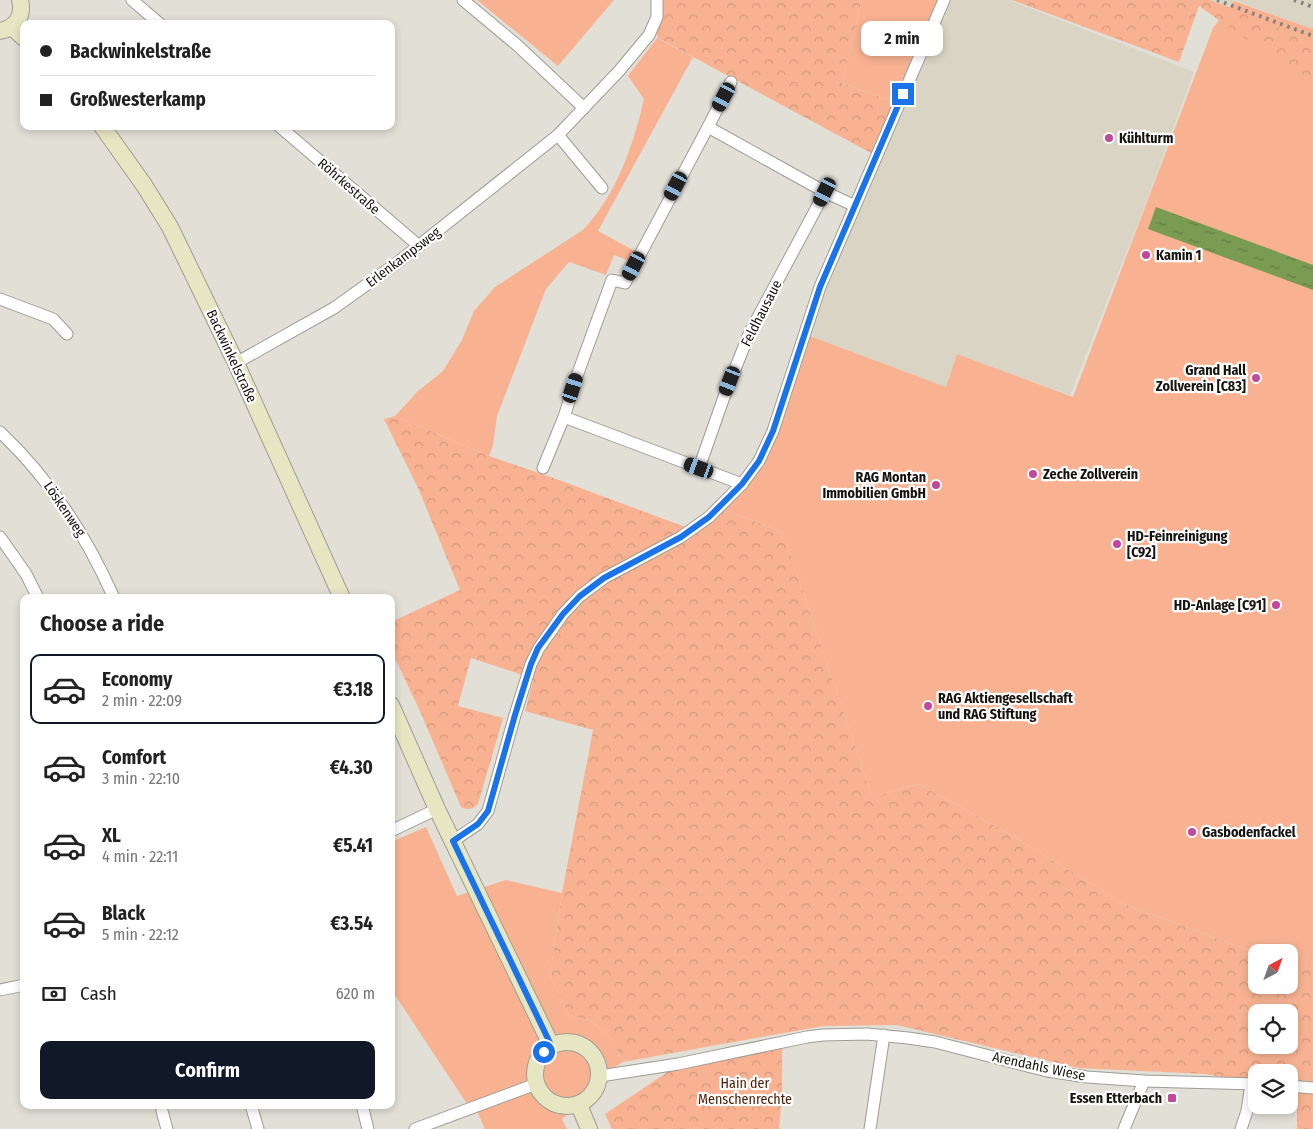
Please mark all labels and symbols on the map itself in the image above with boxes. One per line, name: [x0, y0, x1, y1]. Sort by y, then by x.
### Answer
callout: 2 min: [862, 22, 944, 56]
car: [710, 80, 737, 114]
route end: [892, 83, 914, 105]
place label: Kühlturm: [1119, 130, 1174, 147]
marker: Kühlturm: [1103, 132, 1115, 144]
street label: Röhrkestraße: [314, 155, 383, 218]
car: [662, 169, 689, 203]
car: [811, 175, 838, 209]
street label: Erlenkampsweg: [363, 224, 444, 291]
place label: Kamin 1: [1156, 247, 1201, 264]
car: [620, 249, 647, 283]
marker: Kamin 1: [1140, 249, 1152, 261]
street label: Feldhausaue: [737, 277, 785, 349]
street label: Backwinkelstraße: [203, 307, 260, 405]
place label: Grand Hall Zollverein [C83]: [1156, 362, 1246, 395]
car: [717, 364, 742, 398]
car: [561, 371, 584, 405]
marker: Grand Hall Zollverein [C83]: [1250, 372, 1262, 384]
car: [682, 456, 715, 480]
place label: Zeche Zollverein: [1043, 466, 1138, 483]
marker: Zeche Zollverein: [1027, 468, 1039, 480]
place label: RAG Montan Immobilien GmbH: [822, 469, 926, 502]
street label: Löskenweg: [40, 479, 89, 540]
marker: RAG Montan Immobilien GmbH: [930, 479, 942, 491]
place label: HD-Feinreinigung [C92]: [1127, 528, 1228, 561]
marker: HD-Feinreinigung [C92]: [1111, 538, 1123, 550]
place label: HD-Anlage [C91]: [1174, 597, 1266, 614]
marker: HD-Anlage [C91]: [1270, 599, 1282, 611]
place label: RAG Aktiengesellschaft und RAG Stiftung: [938, 690, 1074, 723]
marker: RAG Aktiengesellschaft und RAG Stiftung: [922, 700, 934, 712]
place label: Gasbodenfackel: [1202, 824, 1296, 841]
marker: Gasbodenfackel: [1186, 826, 1198, 838]
north arrow: [1248, 944, 1298, 994]
route start: [533, 1041, 555, 1063]
street label: Arendahls Wiese: [991, 1048, 1087, 1085]
park label: Hain der Menschenrechte: [698, 1075, 792, 1108]
place label: Essen Etterbach: [1070, 1090, 1162, 1107]
marker: Essen Etterbach: [1166, 1092, 1178, 1104]

